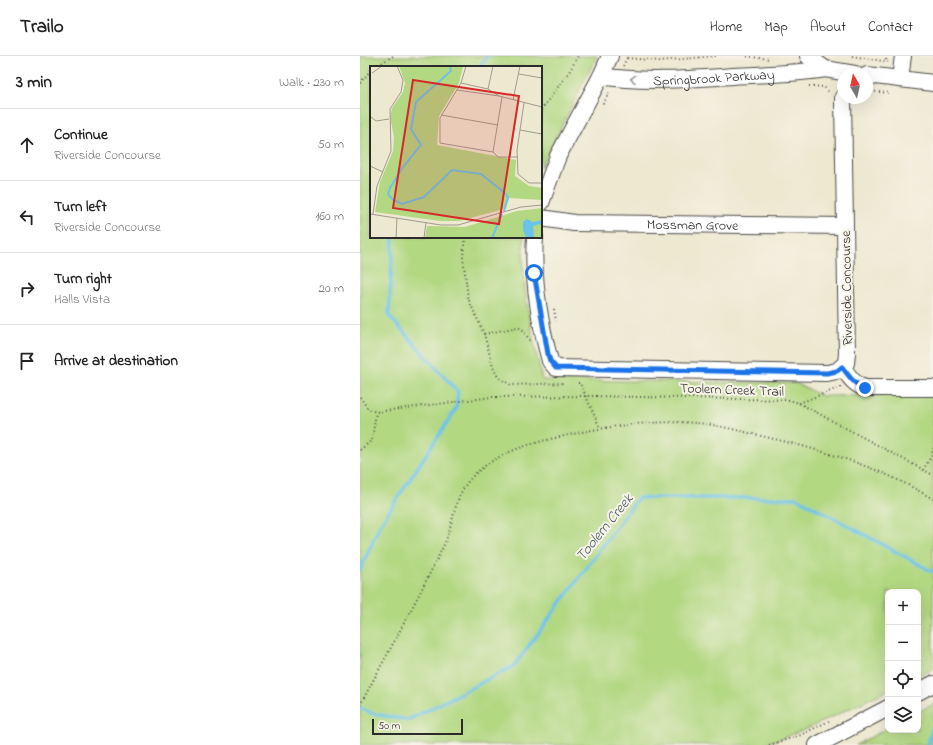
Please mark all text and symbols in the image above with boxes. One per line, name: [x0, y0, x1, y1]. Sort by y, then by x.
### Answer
text: Trailo: [20, 14, 64, 41]
text: Home: [710, 17, 742, 38]
text: Map: [764, 17, 788, 38]
text: About: [810, 17, 846, 38]
text: Contact: [868, 17, 913, 38]
street label: Springbrook Parkway: [653, 65, 775, 92]
inset map: [370, 66, 542, 238]
north arrow: [837, 68, 873, 104]
text: 3 min: [16, 70, 52, 95]
text: Walk · 230 m: [279, 73, 344, 92]
one-way arrow: [630, 75, 636, 83]
text: Continue: [54, 124, 108, 146]
icon: ahead: [16, 134, 38, 156]
text: 50 m: [318, 135, 344, 154]
text: Riverside Concourse: [54, 146, 161, 165]
text: Turn left: [54, 196, 107, 218]
icon: left: [16, 206, 38, 228]
text: 160 m: [315, 207, 344, 226]
street label: Mossman Grove: [647, 215, 739, 237]
text: Riverside Concourse: [54, 218, 161, 237]
street label: Riverside Concourse: [836, 230, 859, 346]
route start: [525, 264, 543, 282]
text: Turn right: [54, 268, 112, 290]
icon: right: [16, 278, 38, 300]
text: 20 m: [319, 279, 344, 298]
text: Halls Vista: [54, 290, 110, 309]
icon: arrive: [16, 350, 38, 372]
text: Arrive at destination: [54, 350, 178, 372]
street label: Toolern Creek Trail: [680, 378, 784, 403]
route end: [856, 379, 874, 397]
water label: Toolern Creek: [571, 488, 640, 566]
map controls: [885, 589, 921, 733]
button: +: [885, 589, 921, 625]
button: −: [885, 625, 921, 661]
button: locate: [885, 661, 921, 697]
button: layers: [885, 697, 921, 733]
scale bar: [372, 717, 463, 736]
text: 50 m: [378, 718, 400, 734]

